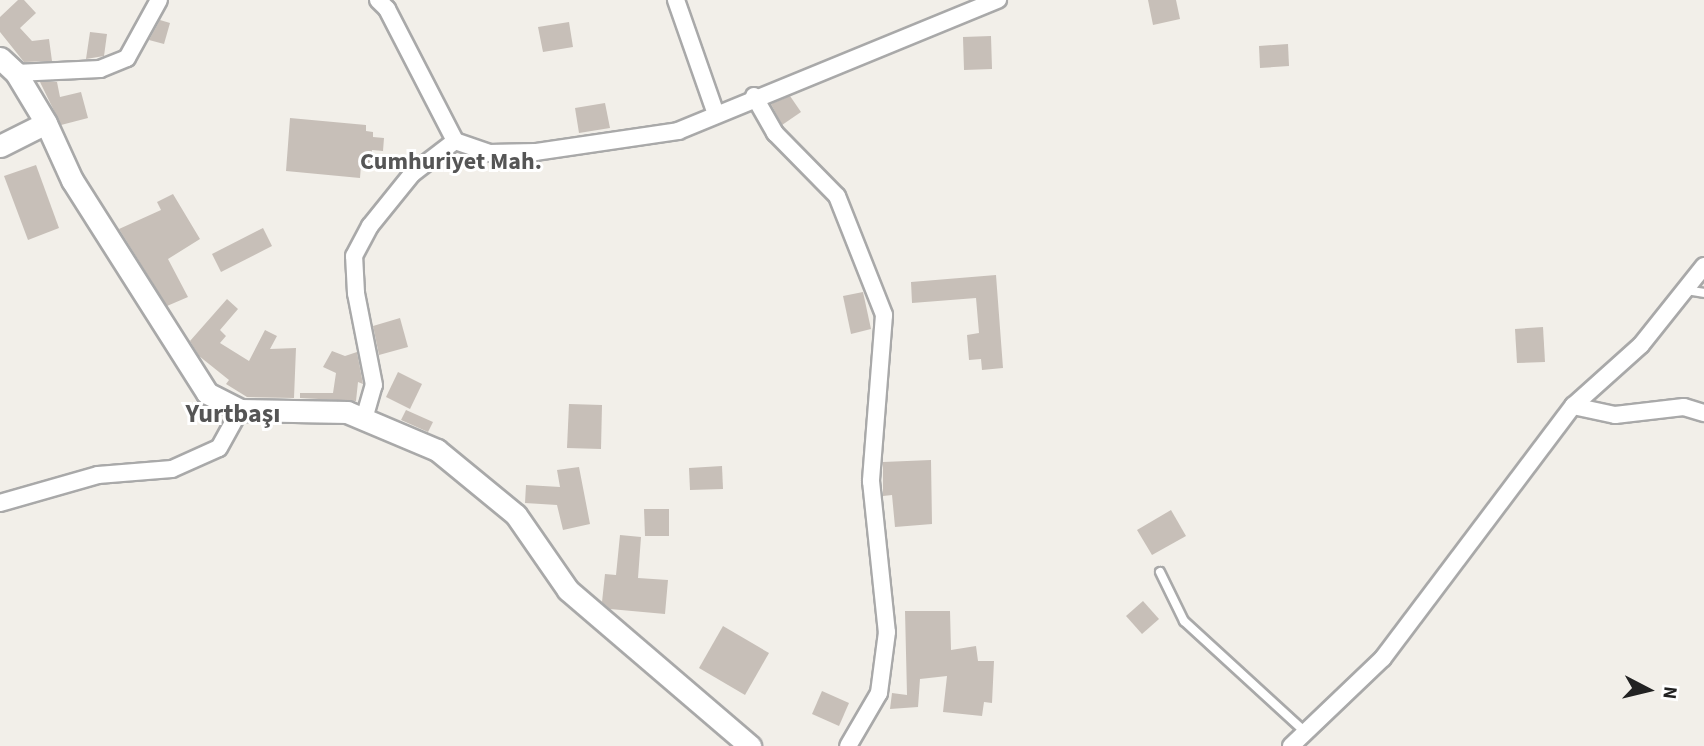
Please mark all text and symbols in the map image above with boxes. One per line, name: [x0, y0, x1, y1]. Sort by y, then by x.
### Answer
district label: Cumhuriyet Mah.: [360, 148, 542, 176]
district label: Yurtbaşı: [186, 398, 280, 430]
north arrow: [1613, 655, 1683, 725]
text: N: [1655, 685, 1684, 701]

